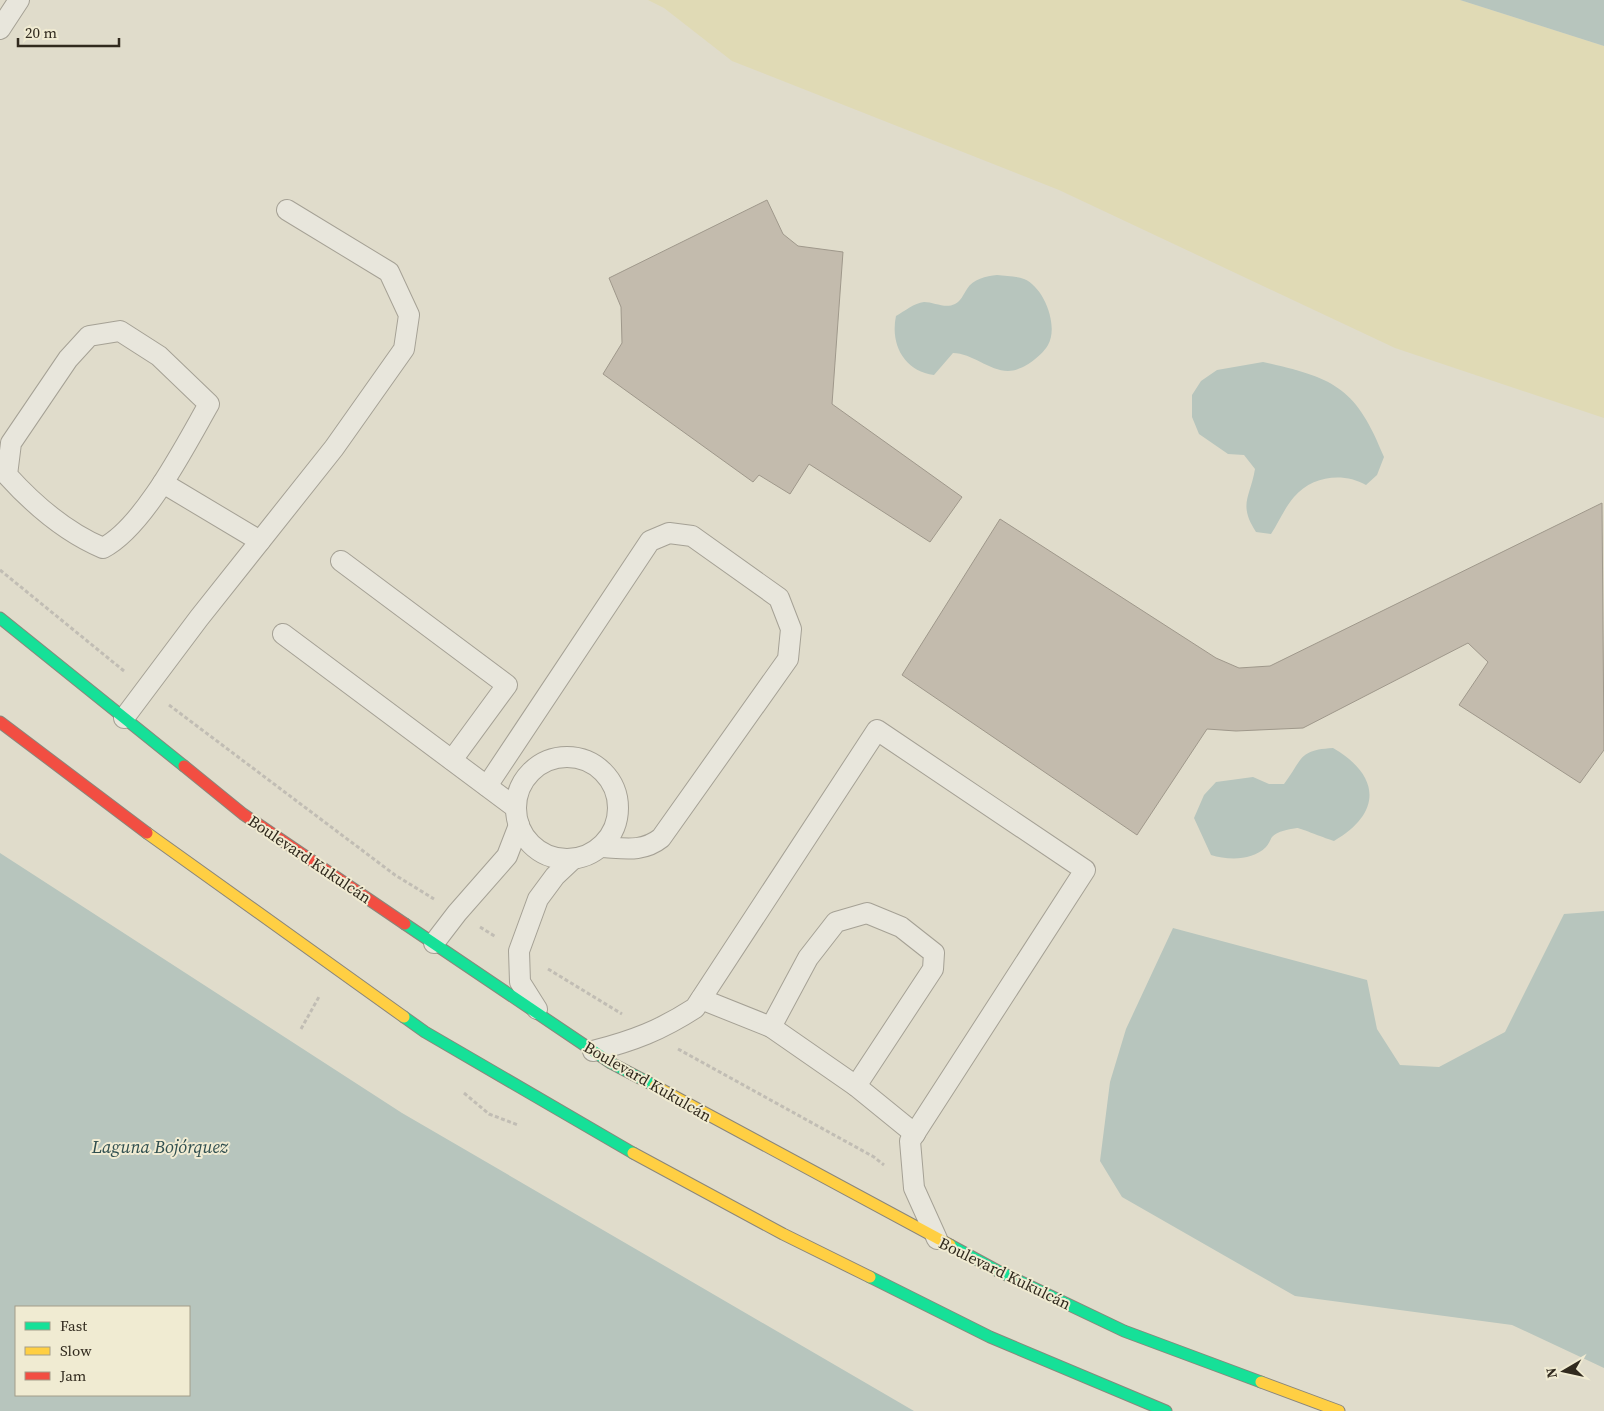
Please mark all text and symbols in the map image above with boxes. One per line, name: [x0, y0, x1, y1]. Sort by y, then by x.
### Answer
scale bar: [18, 15, 119, 47]
text: 20 m: [25, 22, 57, 43]
street label: Boulevard Kukulcán: [244, 810, 376, 909]
street label: Boulevard Kukulcán: [580, 1035, 716, 1127]
water label: Laguna Bojórquez: [91, 1134, 229, 1159]
street label: Boulevard Kukulcán: [935, 1232, 1075, 1315]
legend: [15, 1306, 190, 1396]
text: Fast: [60, 1315, 87, 1336]
text: Slow: [60, 1340, 92, 1361]
north arrow: [1539, 1346, 1589, 1396]
text: Jam: [59, 1365, 87, 1386]
text: N: [1540, 1366, 1562, 1380]

